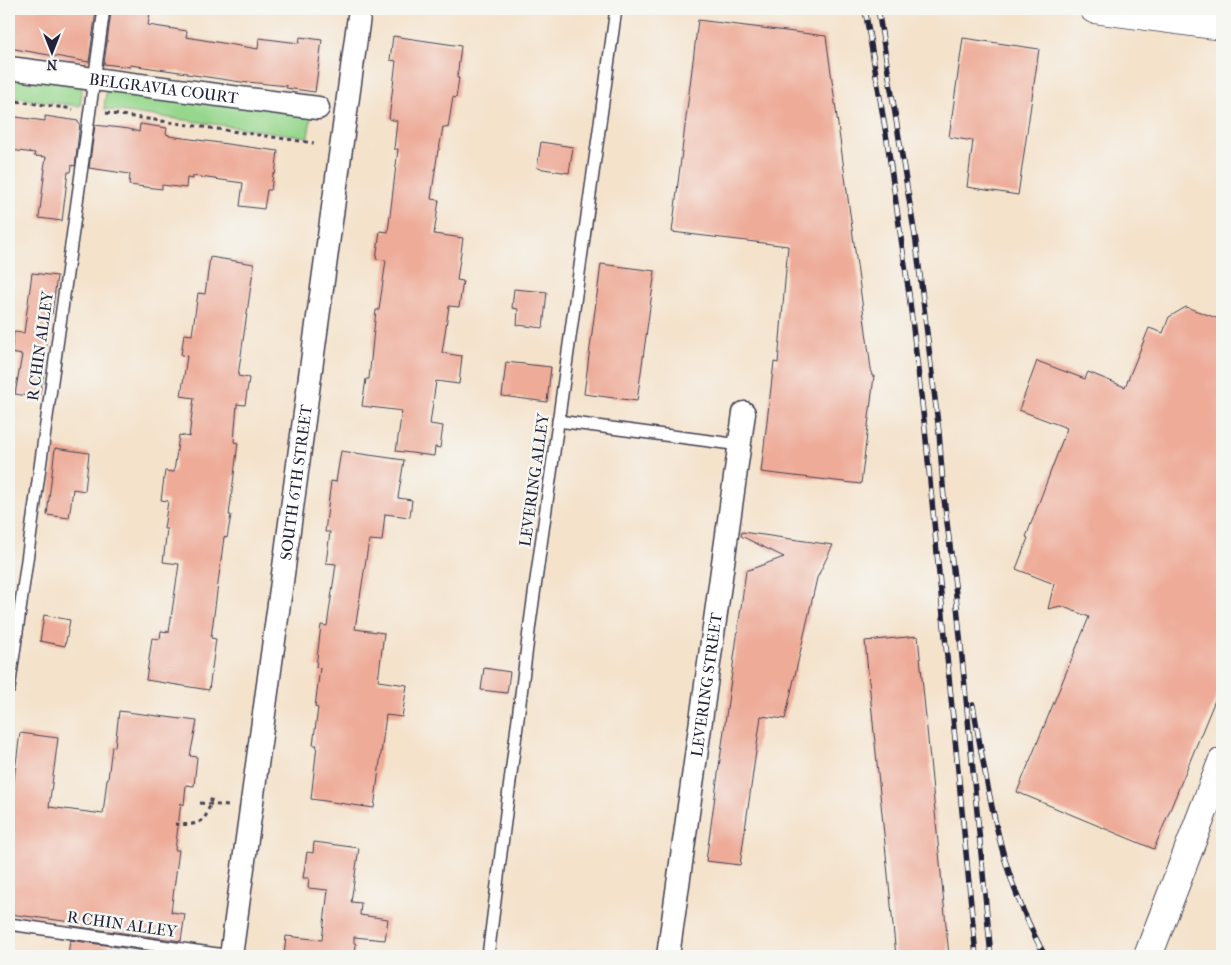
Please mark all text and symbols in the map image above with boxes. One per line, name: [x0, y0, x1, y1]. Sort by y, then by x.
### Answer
north arrow: [28, 28, 78, 78]
text: N: [46, 56, 57, 73]
street label: BELGRAVIA COURT: [88, 69, 240, 107]
street label: R CHIN ALLEY: [23, 289, 57, 402]
street label: SOUTH 6TH STREET: [276, 403, 316, 561]
street label: LEVERING ALLEY: [515, 411, 553, 548]
street label: LEVERING STREET: [687, 611, 725, 758]
street label: R CHIN ALLEY: [66, 907, 179, 941]

